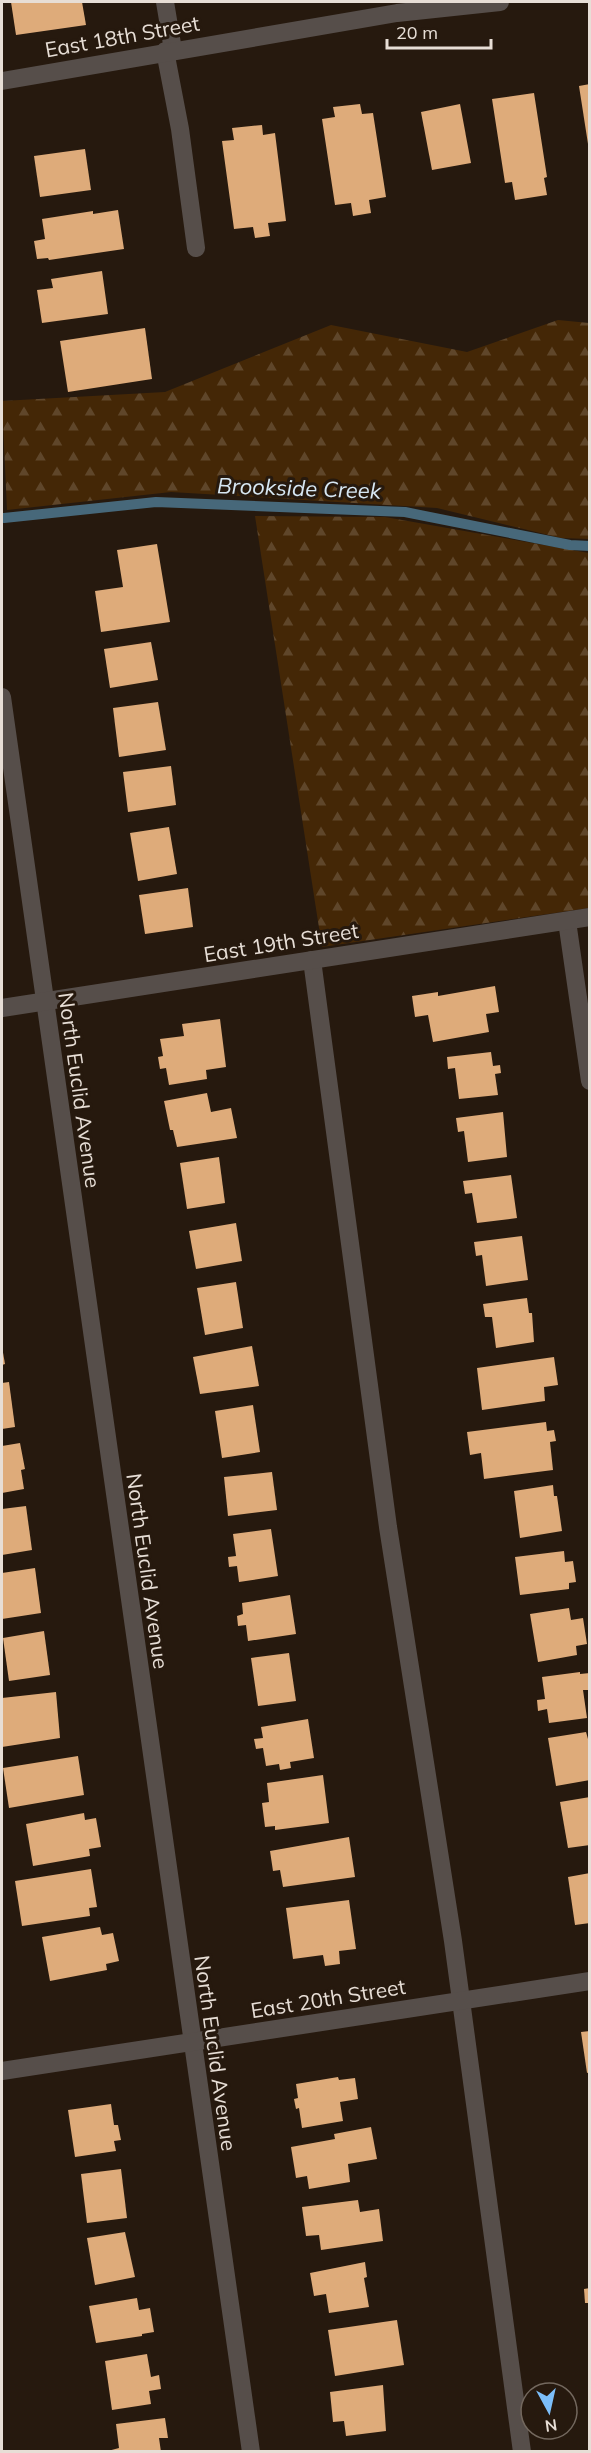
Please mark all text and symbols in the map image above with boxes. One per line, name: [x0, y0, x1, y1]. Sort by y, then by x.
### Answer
street label: East 18th Street: [43, 10, 201, 62]
scale bar: [387, 12, 490, 50]
text: 20 m: [396, 21, 438, 44]
water label: Brookside Creek: [216, 471, 382, 505]
street label: East 19th Street: [202, 917, 360, 967]
street label: North Euclid Avenue: [53, 991, 107, 1189]
street label: North Euclid Avenue: [121, 1472, 175, 1670]
street label: North Euclid Avenue: [189, 1954, 243, 2152]
street label: East 20th Street: [249, 1973, 407, 2023]
north arrow: [519, 2381, 579, 2441]
text: N: [544, 2415, 558, 2437]

